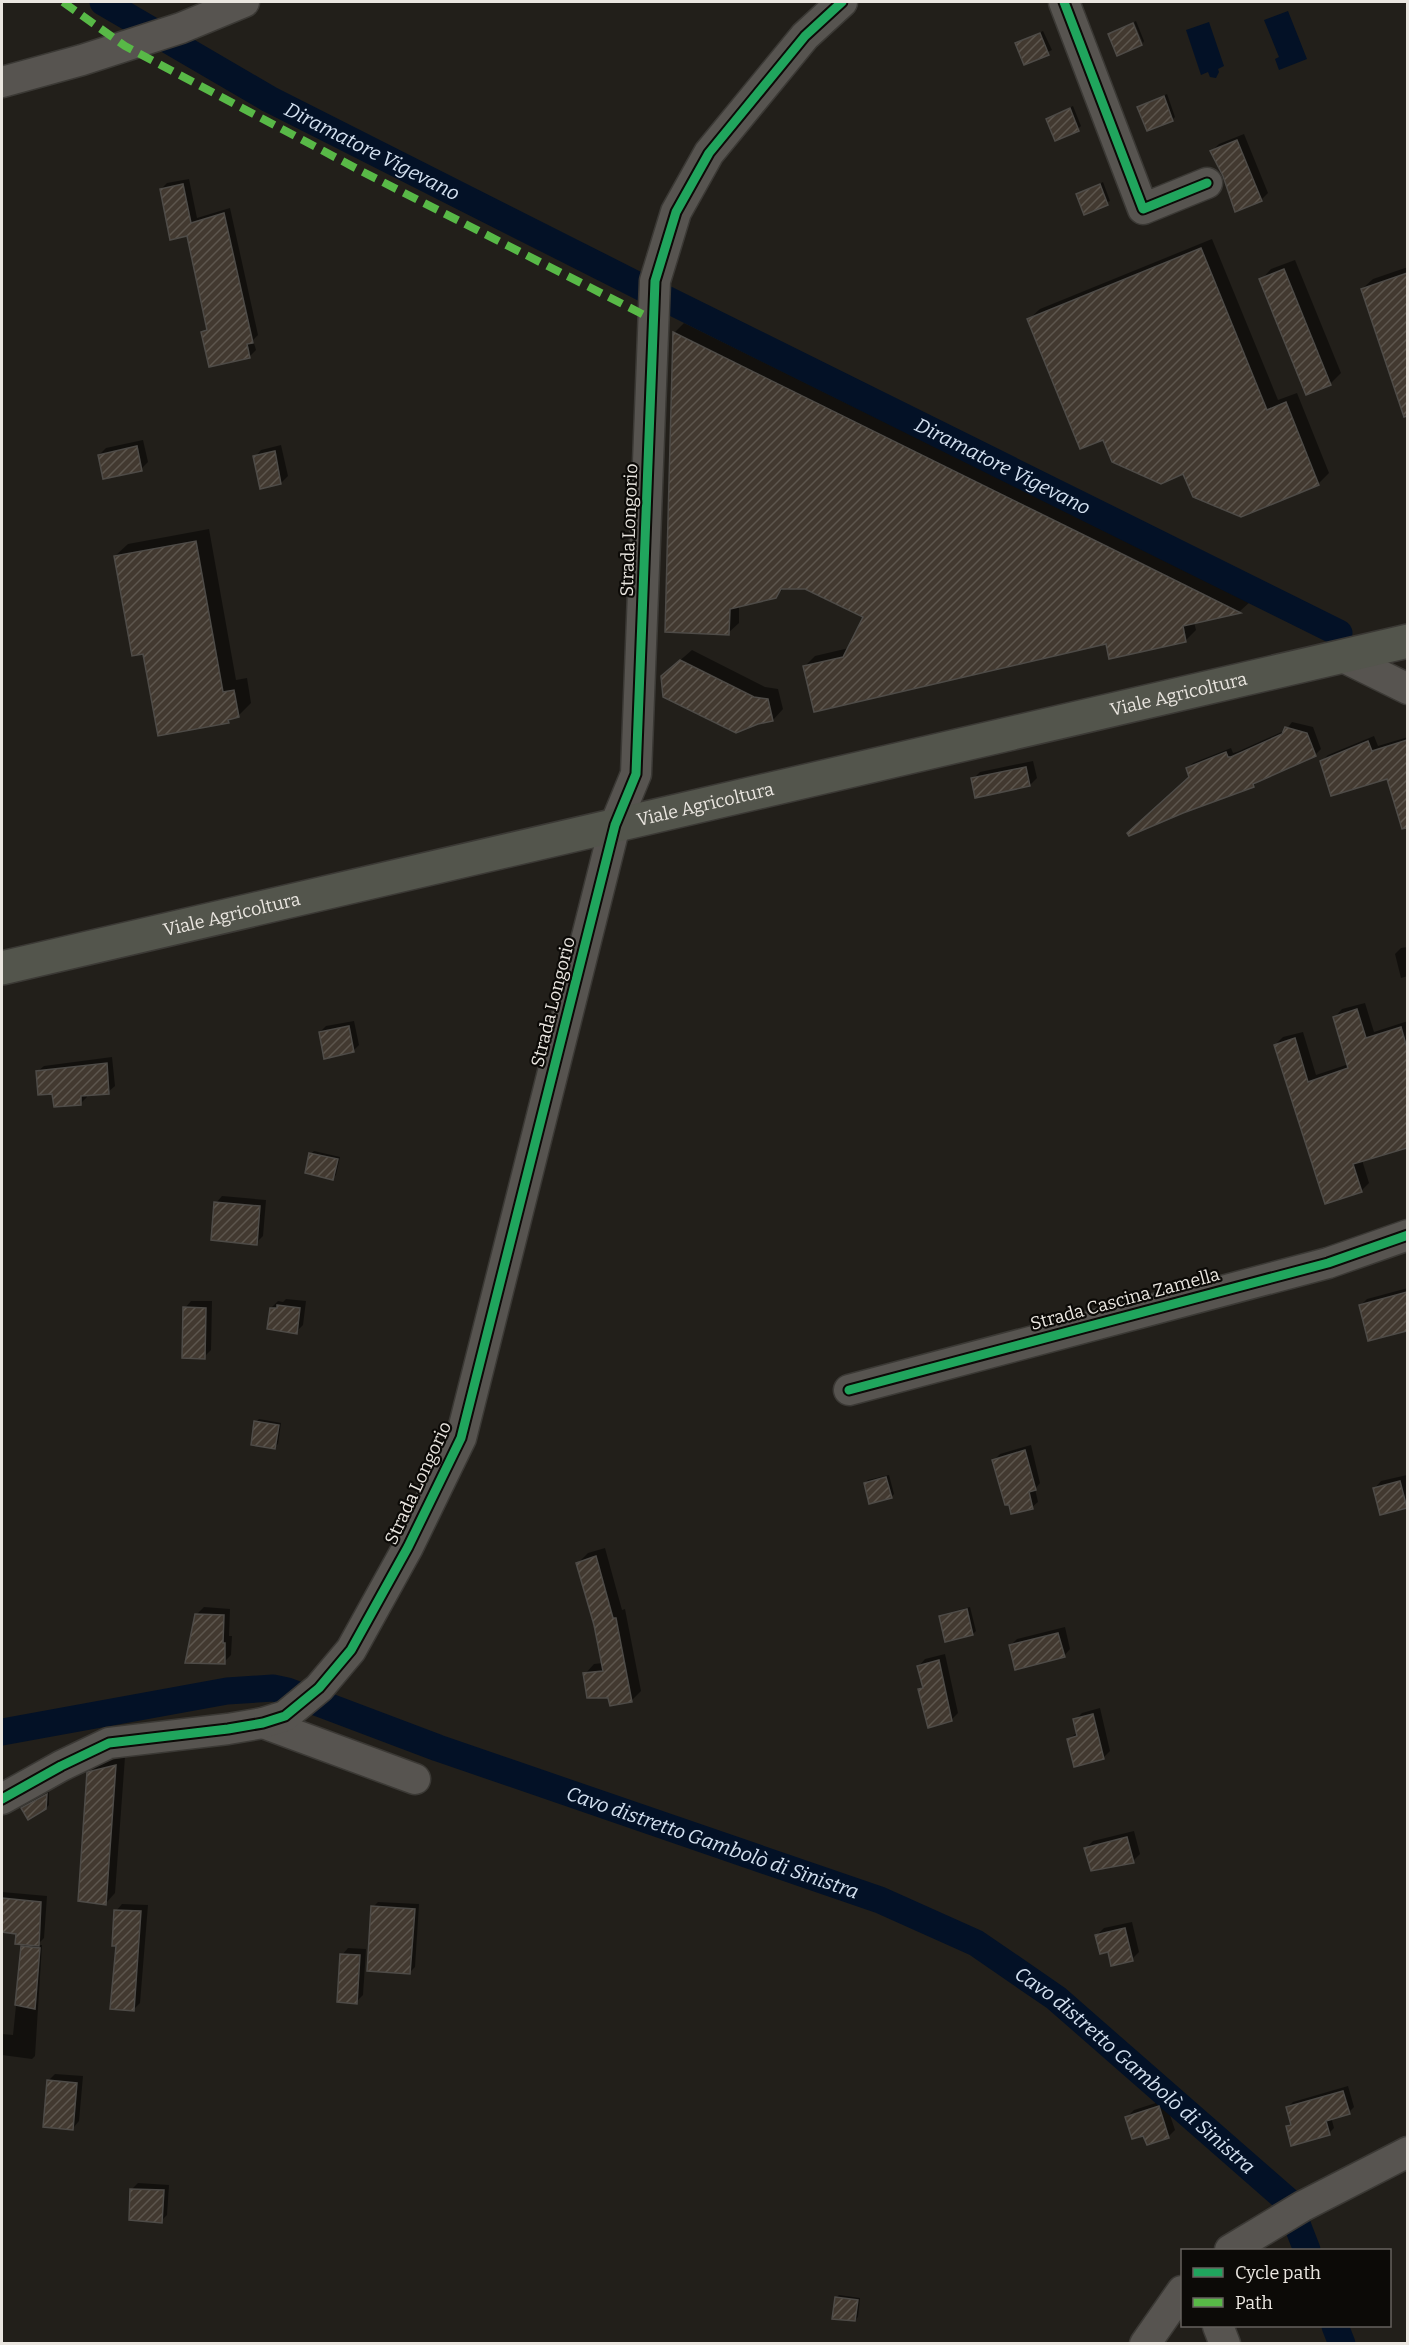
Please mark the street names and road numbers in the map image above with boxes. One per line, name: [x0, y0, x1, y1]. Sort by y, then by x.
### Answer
street label: Strada Longorio: [616, 463, 642, 597]
street label: Viale Agricoltura: [1108, 668, 1249, 721]
street label: Viale Agricoltura: [635, 778, 776, 831]
street label: Viale Agricoltura: [161, 888, 303, 941]
street label: Strada Longorio: [526, 935, 580, 1069]
street label: Strada Cascina Zamella: [1028, 1263, 1222, 1335]
street label: Strada Longorio: [380, 1418, 456, 1548]

